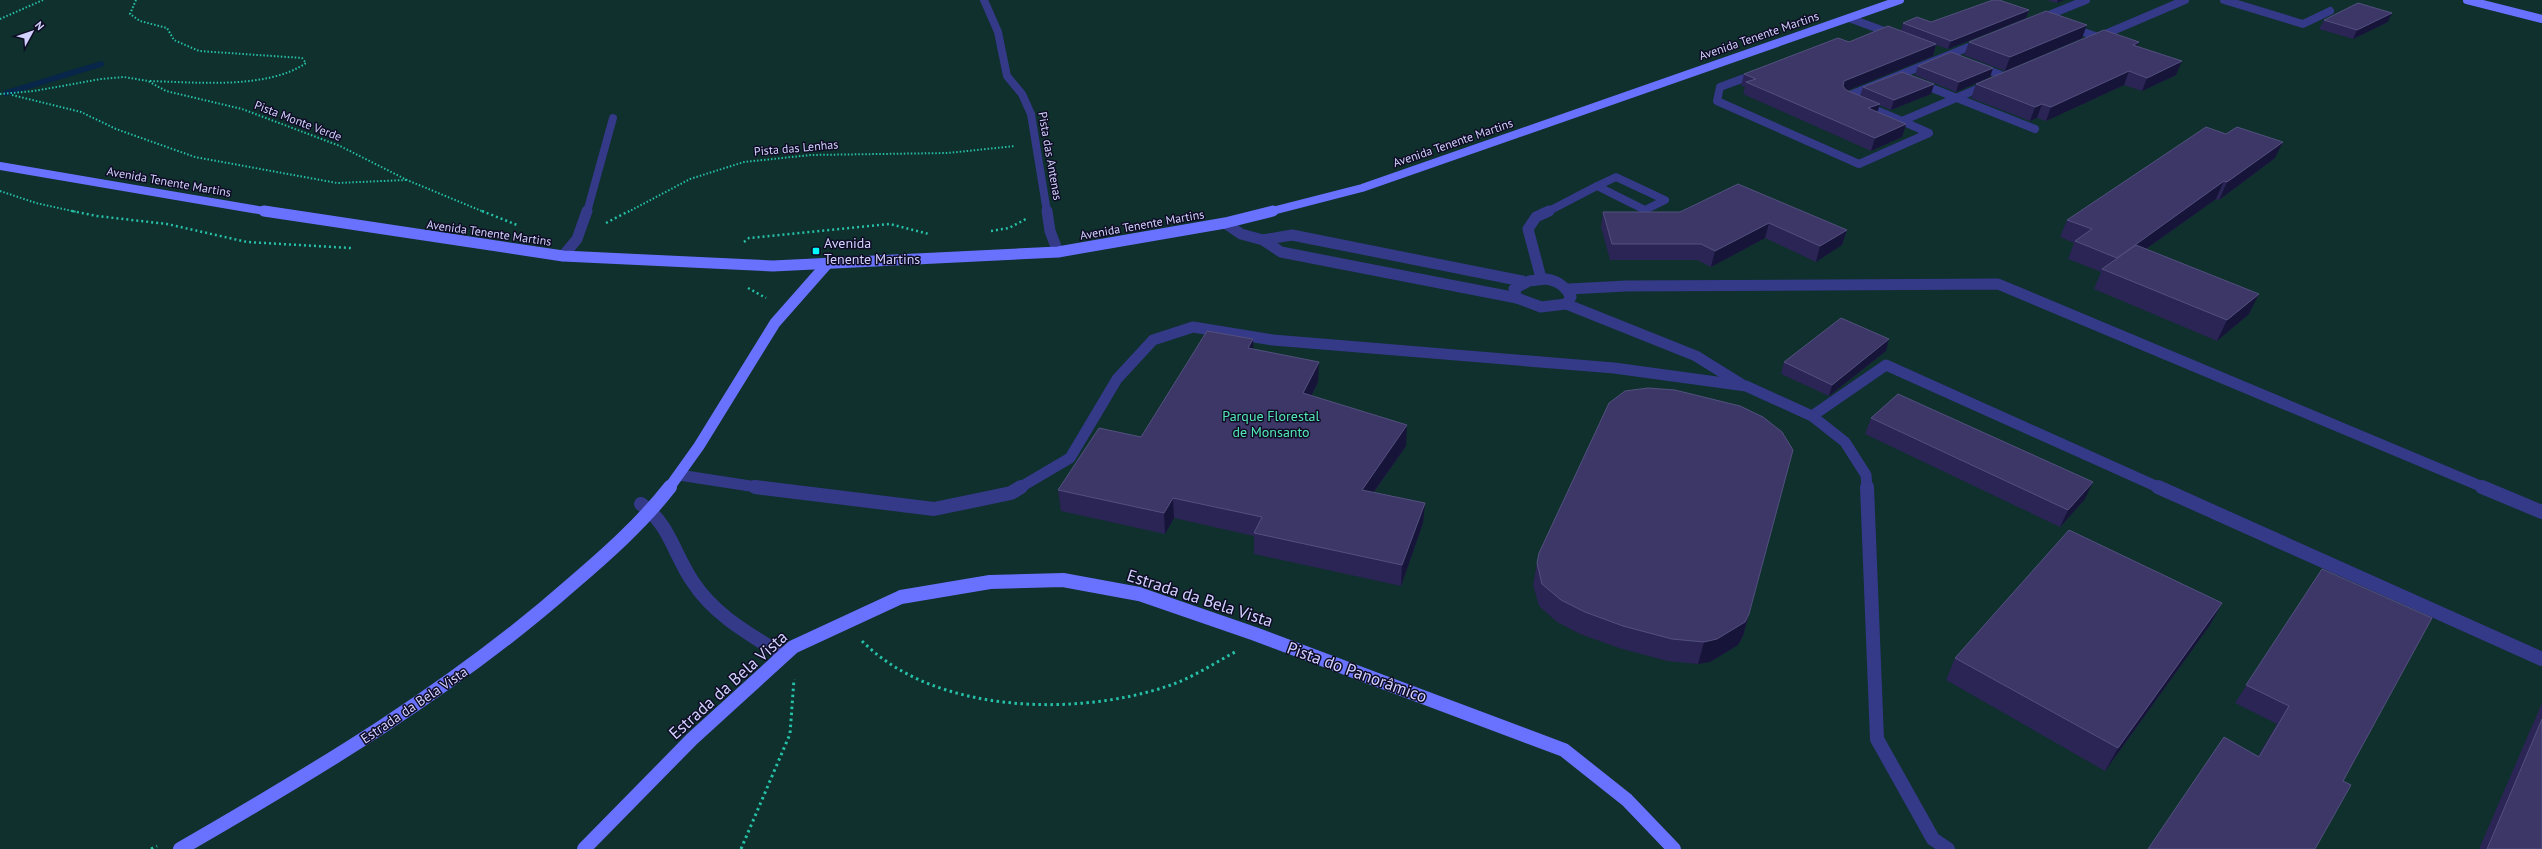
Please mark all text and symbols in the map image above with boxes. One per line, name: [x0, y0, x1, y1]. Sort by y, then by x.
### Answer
street label: Avenida Tenente Martins: [1697, 8, 1821, 63]
north arrow: [12, 12, 52, 52]
text: N: [32, 18, 47, 33]
street label: Pista Monte Verde: [252, 97, 344, 144]
street label: Pista das Antenas: [1035, 110, 1066, 201]
street label: Avenida Tenente Martins: [1391, 115, 1515, 170]
street label: Pista das Lenhas: [753, 136, 839, 159]
street label: Avenida Tenente Martins: [106, 163, 232, 200]
street label: Avenida Tenente Martins: [1079, 206, 1205, 243]
street label: Avenida Tenente Martins: [426, 216, 552, 249]
place label: Avenida Tenente Martins: [824, 234, 920, 268]
marker: Avenida Tenente Martins: [811, 246, 821, 256]
park label: Parque Florestal de Monsanto: [1222, 407, 1320, 441]
street label: Estrada da Bela Vista: [1124, 564, 1276, 632]
street label: Estrada da Bela Vista: [664, 626, 792, 744]
street label: Pista do Panorâmico: [1284, 636, 1430, 708]
street label: Estrada da Bela Vista: [357, 663, 471, 747]

